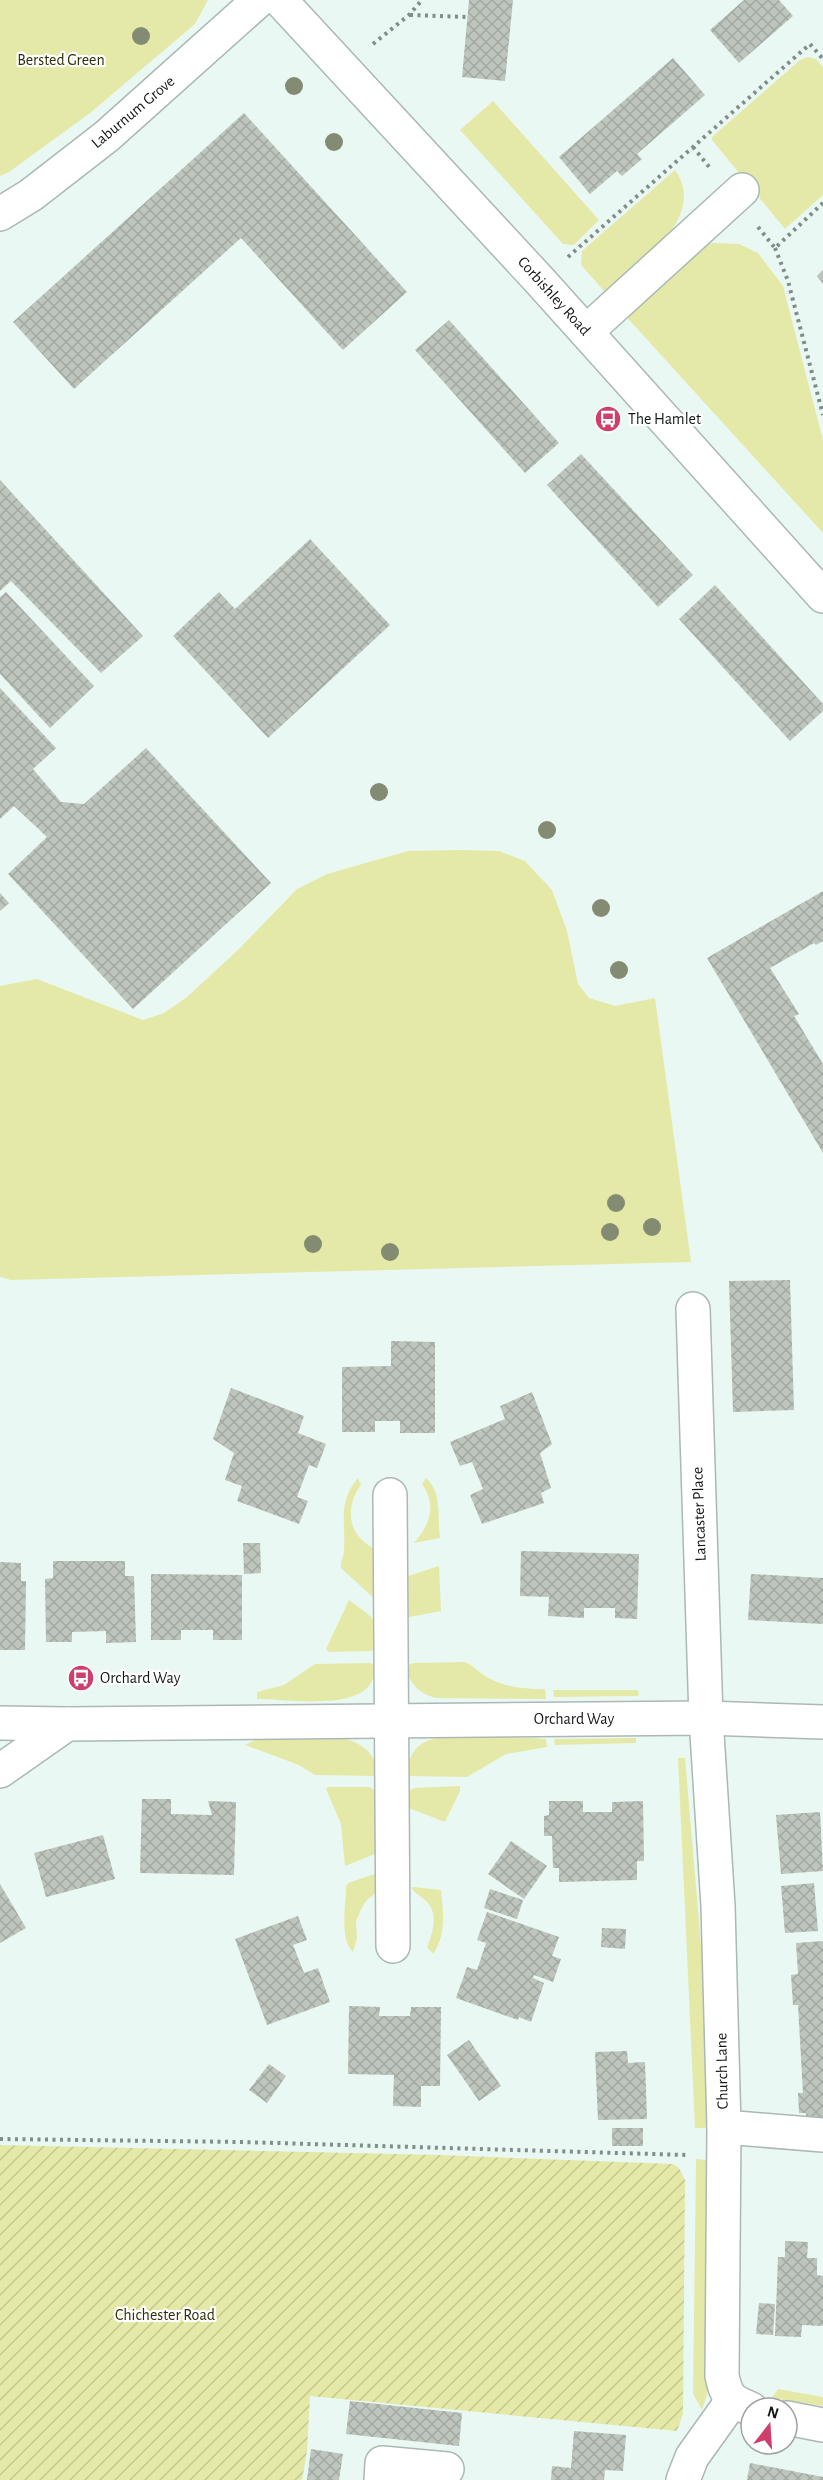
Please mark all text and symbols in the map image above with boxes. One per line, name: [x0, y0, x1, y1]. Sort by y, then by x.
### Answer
park label: Bersted Green: [17, 52, 105, 68]
street label: Laburnum Grove: [88, 73, 178, 151]
street label: Corbishley Road: [514, 254, 593, 339]
bus stop icon: The Hamlet: [593, 404, 623, 434]
place label: The Hamlet: [628, 411, 701, 427]
street label: Lancaster Place: [689, 1466, 709, 1562]
bus stop icon: Orchard Way: [66, 1663, 96, 1693]
place label: Orchard Way: [100, 1670, 181, 1687]
street label: Orchard Way: [534, 1711, 614, 1728]
street label: Church Lane: [713, 2033, 731, 2109]
park label: Chichester Road: [115, 2307, 215, 2323]
north arrow: [739, 2396, 799, 2456]
text: N: [765, 2403, 781, 2422]

